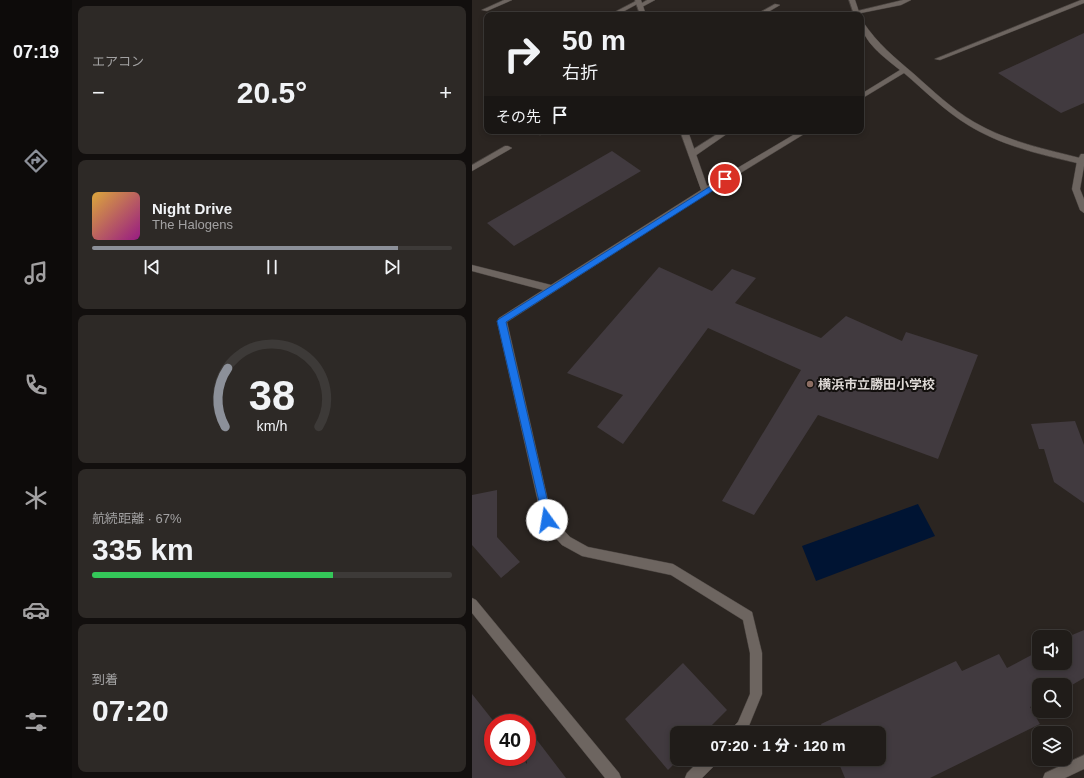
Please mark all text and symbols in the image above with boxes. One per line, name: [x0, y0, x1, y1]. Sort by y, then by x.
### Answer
text: 50 m: [562, 25, 626, 56]
icon: right: [496, 28, 548, 80]
text: 07:19: [13, 42, 59, 62]
text: エアコン: [92, 54, 144, 69]
text: 右折: [562, 63, 598, 83]
text: 20.5°: [237, 76, 307, 109]
text: −: [92, 80, 105, 105]
text: +: [439, 80, 452, 105]
icon: arrive: [549, 104, 571, 126]
text: その先: [496, 108, 541, 125]
icon: directions: [22, 147, 50, 175]
pin: [708, 162, 742, 196]
icon: arrive: [714, 168, 736, 190]
text: Night Drive: [152, 200, 232, 217]
text: The Halogens: [152, 217, 233, 232]
icon: previous: [141, 256, 163, 278]
icon: pause: [261, 256, 283, 278]
icon: next: [381, 256, 403, 278]
icon: music: [22, 259, 50, 287]
icon: phone: [22, 371, 50, 399]
text: 38: [249, 372, 295, 419]
place label: 横浜市立勝田小学校: [818, 377, 935, 392]
marker: 横浜市立勝田小学校: [805, 379, 815, 389]
text: km/h: [257, 418, 288, 434]
icon: climate: [22, 484, 50, 512]
position arrow: [526, 499, 568, 541]
text: 航続距離 · 67%: [92, 511, 182, 526]
text: 335 km: [92, 533, 194, 566]
icon: car: [22, 596, 50, 624]
map controls: [1032, 630, 1072, 766]
button: sound: [1032, 630, 1072, 670]
text: 到着: [92, 672, 118, 687]
button: search: [1032, 678, 1072, 718]
text: 07:20: [92, 694, 169, 727]
icon: filters: [22, 708, 50, 736]
speed limit sign: 40: [484, 714, 536, 766]
button: layers: [1032, 726, 1072, 766]
text: 07:20 · 1 分 · 120 m: [710, 737, 846, 754]

